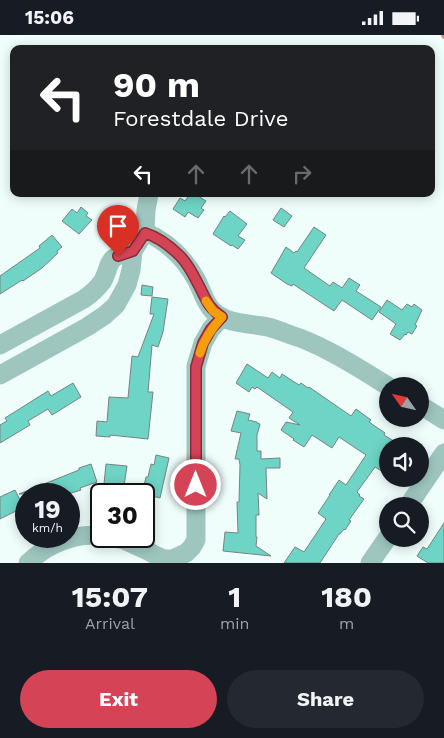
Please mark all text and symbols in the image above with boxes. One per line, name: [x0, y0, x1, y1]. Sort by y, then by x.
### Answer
text: 15:06: [25, 6, 74, 29]
text: 90 m: [113, 64, 200, 106]
icon: left: [30, 65, 95, 130]
text: Forestdale Drive: [113, 106, 288, 131]
icon: left: [129, 160, 157, 188]
icon: ahead: [182, 160, 210, 188]
icon: ahead: [235, 160, 263, 188]
icon: right: [288, 160, 316, 188]
pin: [97, 205, 139, 256]
icon: arrive: [104, 212, 132, 240]
north arrow: [379, 377, 429, 427]
map controls: [379, 377, 429, 547]
button: sound: [379, 437, 429, 487]
position arrow: [169, 458, 221, 510]
speed limit sign: 30: [90, 483, 155, 548]
text: 19: [34, 495, 61, 524]
button: search: [379, 497, 429, 547]
text: km/h: [32, 521, 63, 535]
text: 15:07: [72, 579, 148, 614]
text: 1: [228, 579, 241, 614]
text: 180: [321, 579, 372, 614]
text: Arrival: [85, 614, 135, 633]
text: min: [220, 614, 249, 633]
text: m: [339, 614, 354, 633]
button: Exit: [20, 670, 217, 728]
button: Share: [227, 670, 424, 728]

